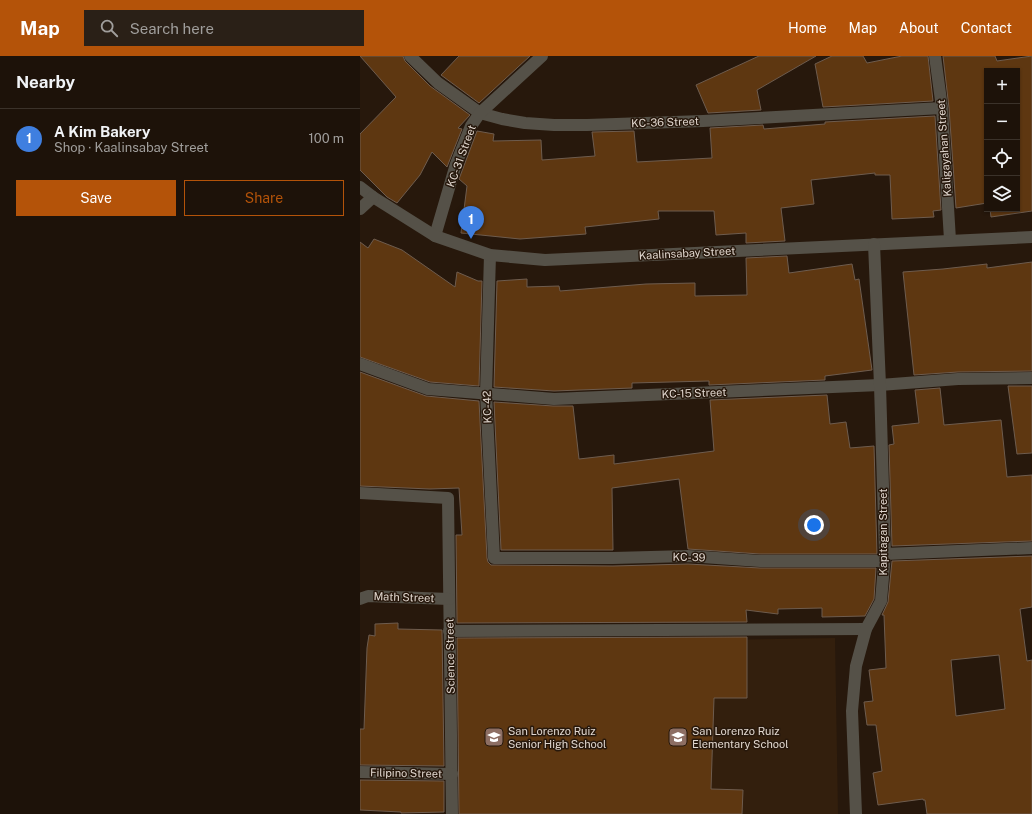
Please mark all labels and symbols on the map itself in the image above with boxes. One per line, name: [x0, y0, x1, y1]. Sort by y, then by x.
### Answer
street label: Kaligayahan Street: [935, 99, 953, 197]
street label: KC-36 Street: [631, 115, 699, 129]
street label: KC-31 Street: [444, 123, 478, 189]
pin: 1: [458, 206, 484, 239]
street label: Kaalinsabay Street: [638, 244, 736, 262]
street label: KC-15 Street: [661, 386, 727, 400]
street label: KC-42: [480, 390, 494, 424]
street label: Kapitagan Street: [877, 488, 889, 576]
your location: [804, 515, 824, 535]
street label: KC-39: [672, 551, 706, 563]
street label: Math Street: [373, 590, 435, 604]
street label: Science Street: [443, 618, 457, 694]
place label: San Lorenzo Ruiz Senior High School: [508, 725, 606, 750]
place label: San Lorenzo Ruiz Elementary School: [692, 725, 789, 750]
school or university icon: San Lorenzo Ruiz Senior High School: [483, 726, 505, 748]
school or university icon: San Lorenzo Ruiz Elementary School: [667, 726, 689, 748]
street label: Filipino Street: [370, 766, 442, 780]

